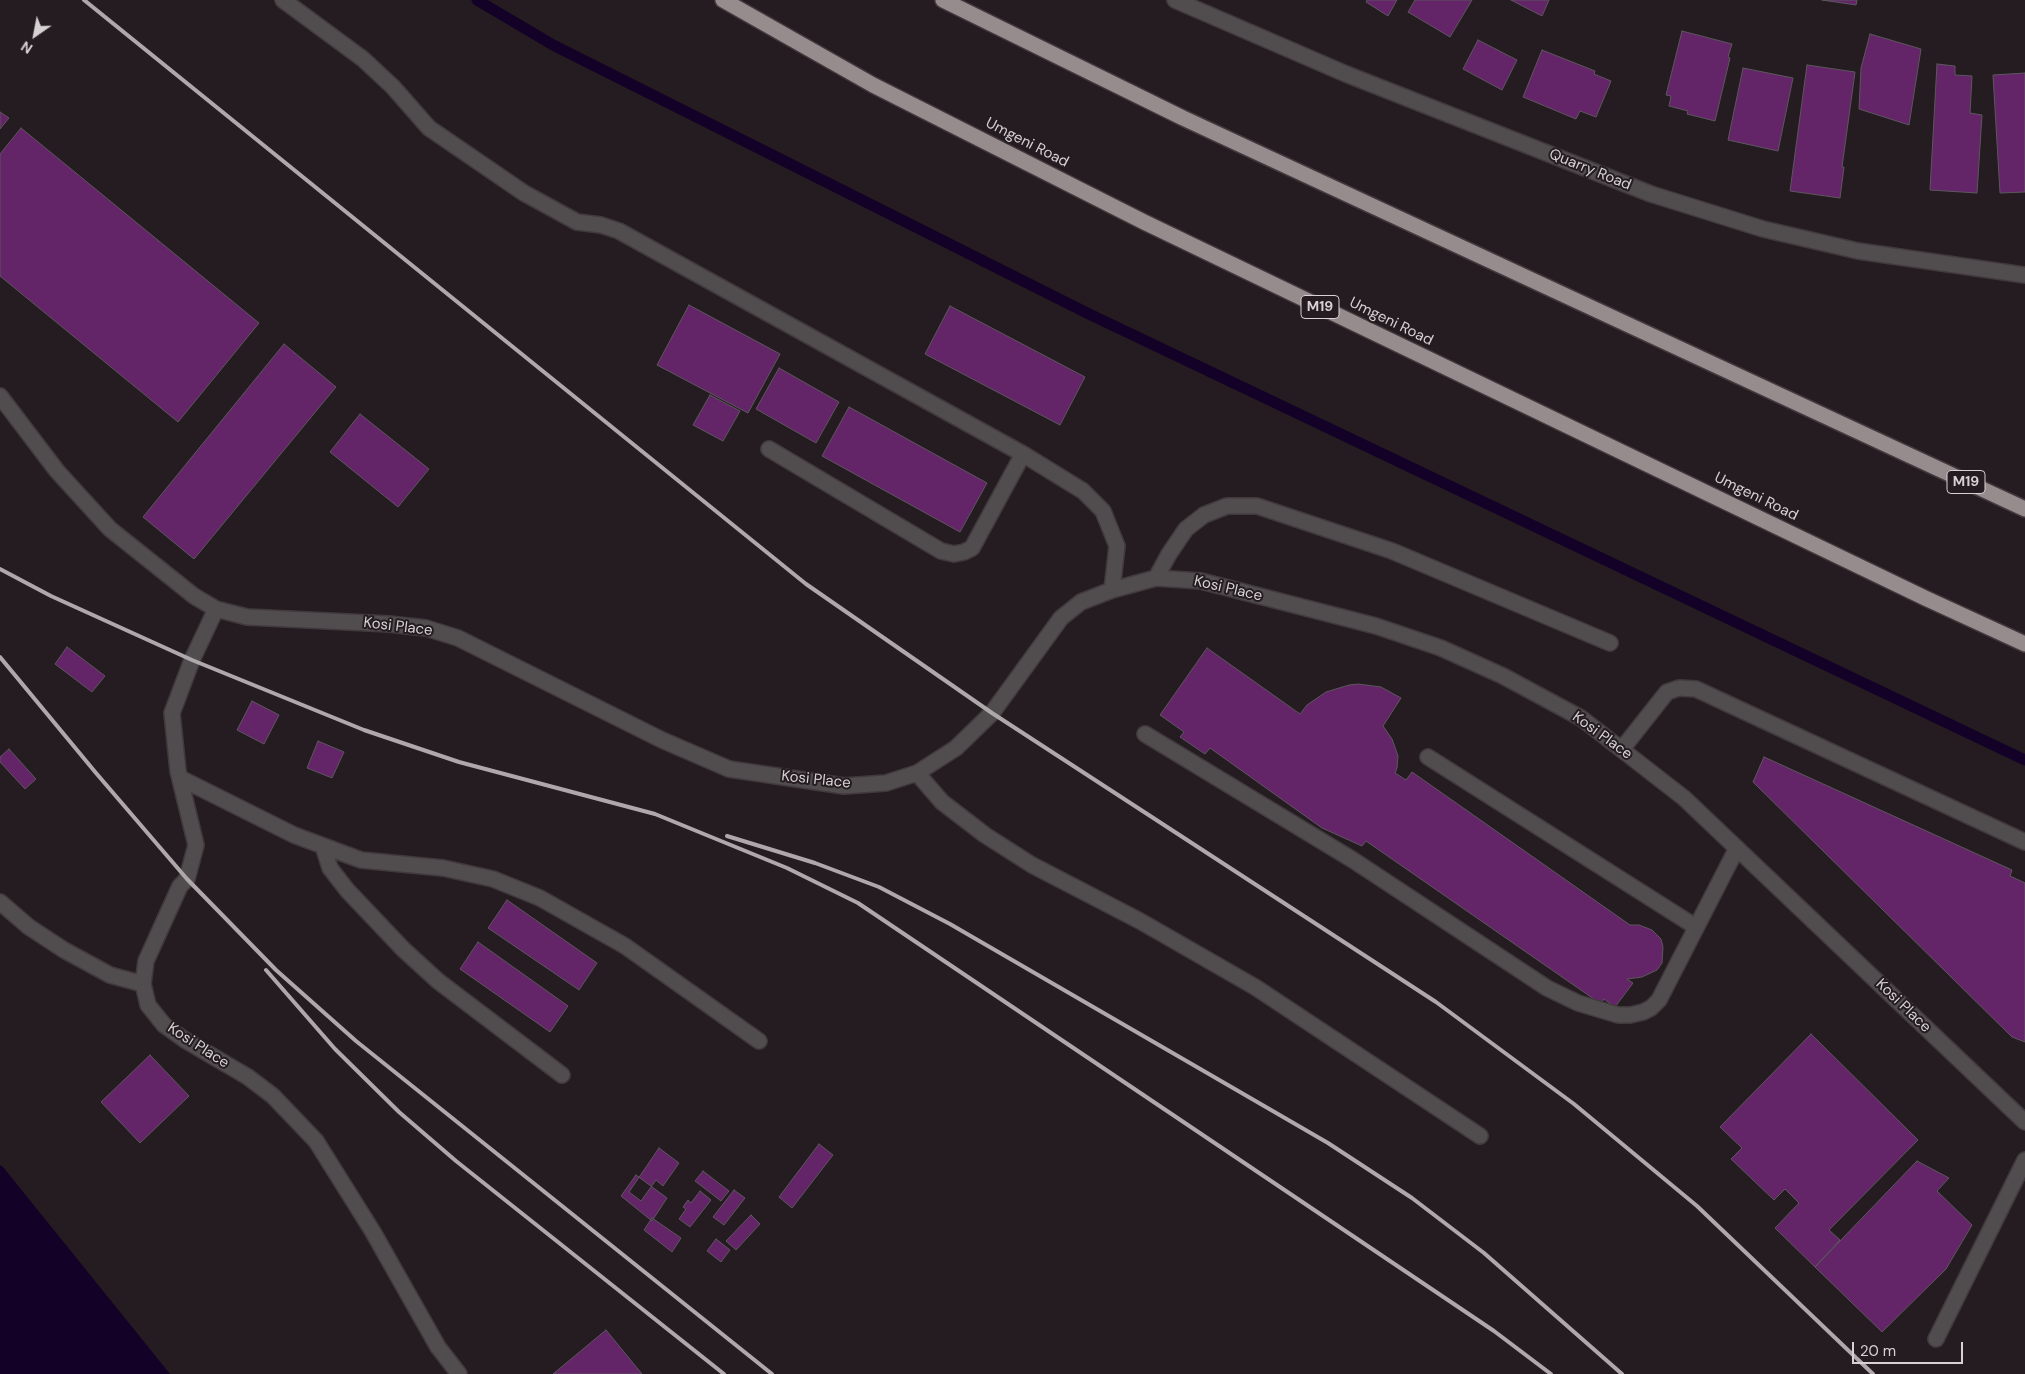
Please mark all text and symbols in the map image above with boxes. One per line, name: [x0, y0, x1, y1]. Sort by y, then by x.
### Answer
north arrow: [10, 10, 60, 60]
text: N: [18, 37, 36, 58]
street label: Umgeni Road: [982, 114, 1072, 172]
street label: Quarry Road: [1546, 145, 1634, 195]
street label: Umgeni Road: [1346, 294, 1436, 350]
road number: M19: [1301, 296, 1339, 318]
street label: Umgeni Road: [1711, 469, 1801, 525]
road number: M19: [1947, 471, 1985, 494]
street label: Kosi Place: [1192, 572, 1264, 606]
street label: Kosi Place: [362, 614, 434, 640]
street label: Kosi Place: [1569, 708, 1635, 764]
street label: Kosi Place: [780, 767, 852, 793]
street label: Kosi Place: [1872, 975, 1934, 1037]
street label: Kosi Place: [164, 1020, 232, 1072]
scale bar: [1855, 1332, 1966, 1364]
text: 20 m: [1860, 1341, 1896, 1361]

